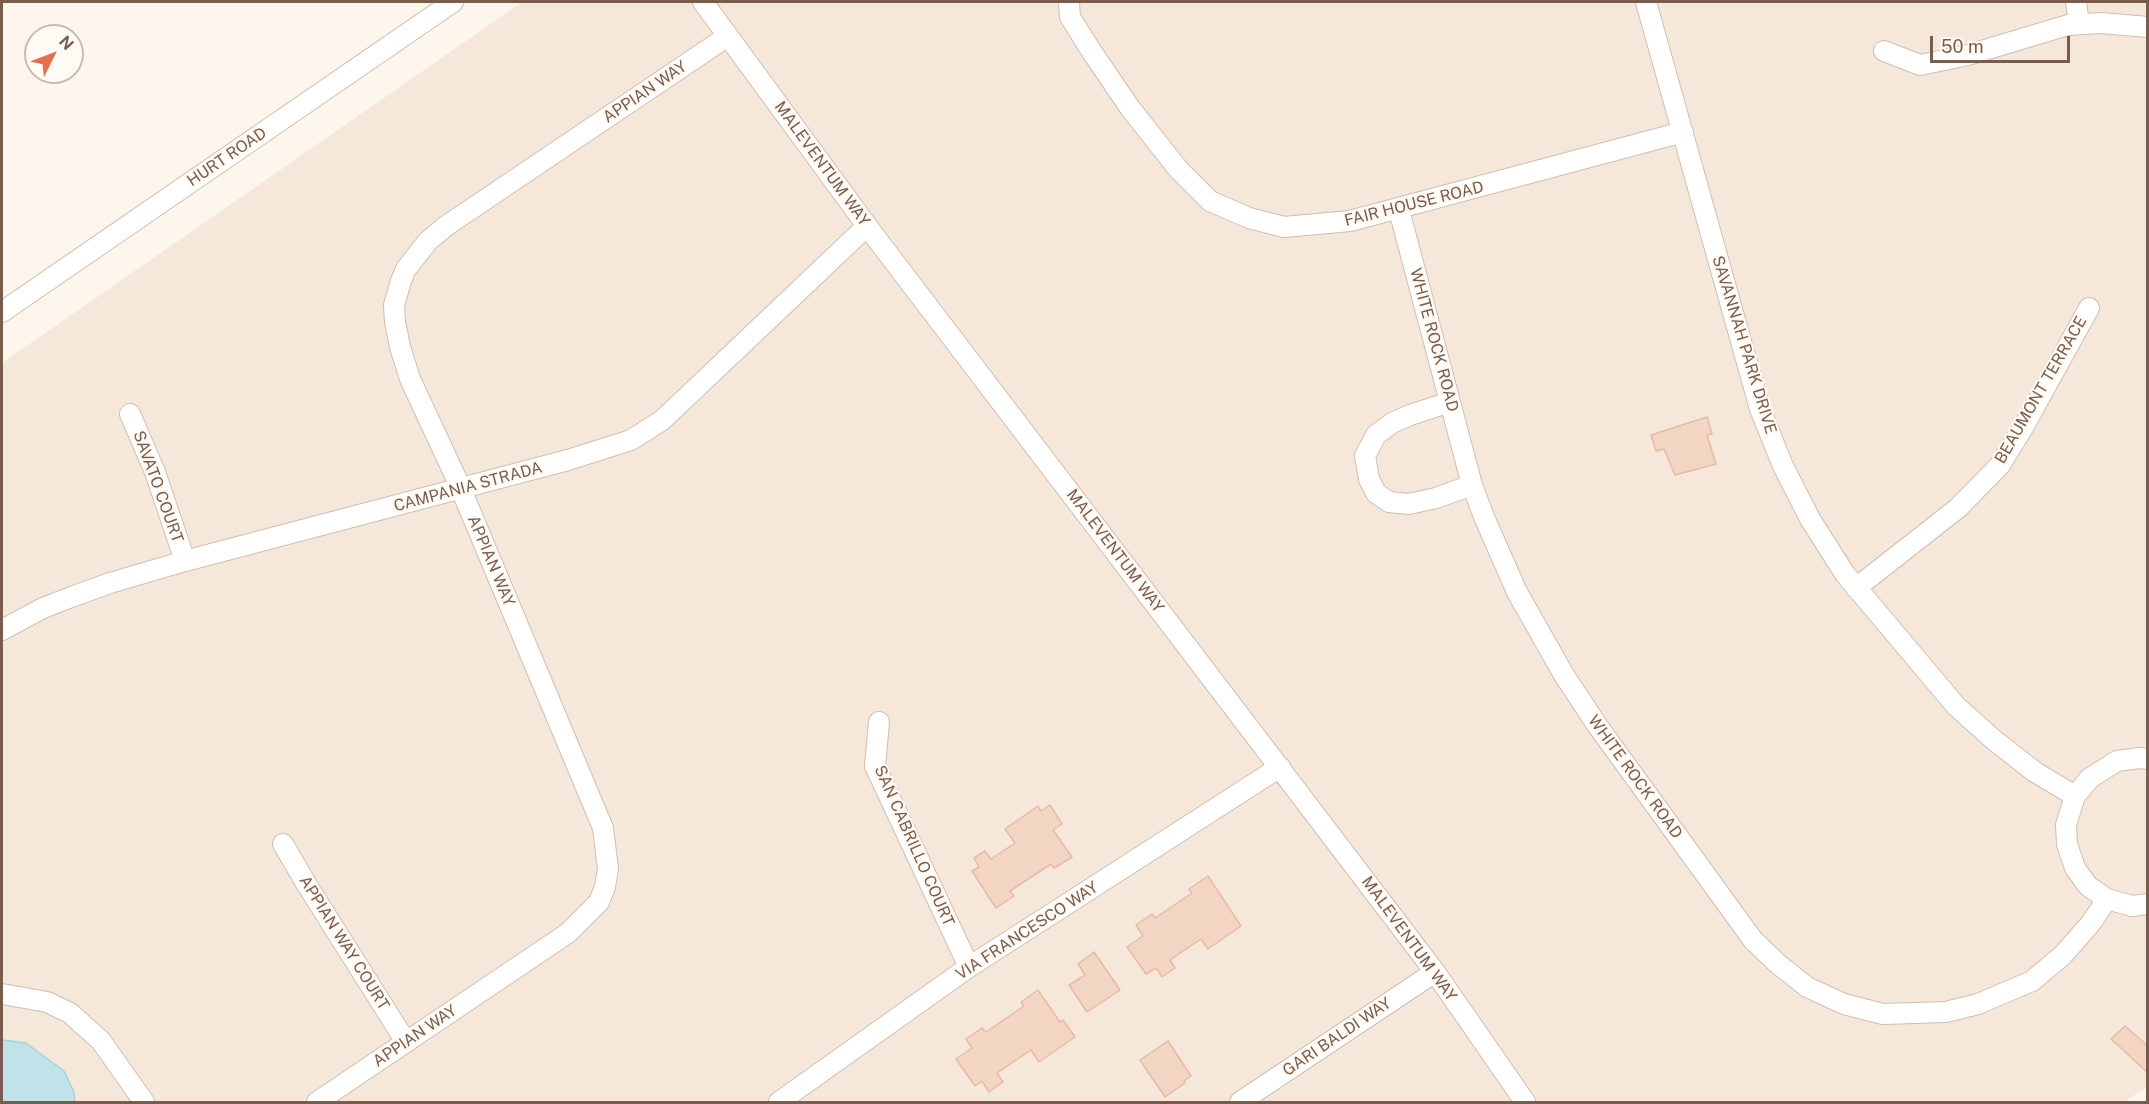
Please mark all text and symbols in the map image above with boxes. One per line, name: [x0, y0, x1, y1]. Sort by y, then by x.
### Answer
north arrow: [24, 24, 84, 84]
scale bar: [1933, 24, 2072, 62]
text: N: [55, 32, 78, 54]
text: 50 m: [1941, 36, 1984, 57]
street label: APPIAN WAY: [599, 57, 691, 127]
street label: MALEVENTUM WAY: [770, 98, 874, 230]
street label: HURT ROAD: [184, 123, 270, 191]
street label: FAIR HOUSE ROAD: [1342, 177, 1486, 231]
street label: SAVANNAH PARK DRIVE: [1708, 254, 1780, 436]
street label: WHITE ROCK ROAD: [1406, 266, 1462, 414]
street label: BEAUMONT TERRACE: [1991, 313, 2091, 467]
street label: SAVATO COURT: [129, 428, 187, 546]
street label: CAMPANIA STRADA: [392, 458, 544, 516]
street label: MALEVENTUM WAY: [1062, 485, 1168, 617]
street label: APPIAN WAY: [463, 513, 519, 609]
street label: WHITE ROCK ROAD: [1584, 712, 1686, 842]
street label: SAN CABRILLO COURT: [870, 763, 958, 929]
street label: APPIAN WAY COURT: [295, 872, 393, 1014]
street label: MALEVENTUM WAY: [1357, 873, 1461, 1005]
street label: VIA FRANCESCO WAY: [952, 878, 1102, 984]
street label: GARI BALDI WAY: [1279, 994, 1395, 1080]
street label: APPIAN WAY: [369, 1001, 461, 1071]

